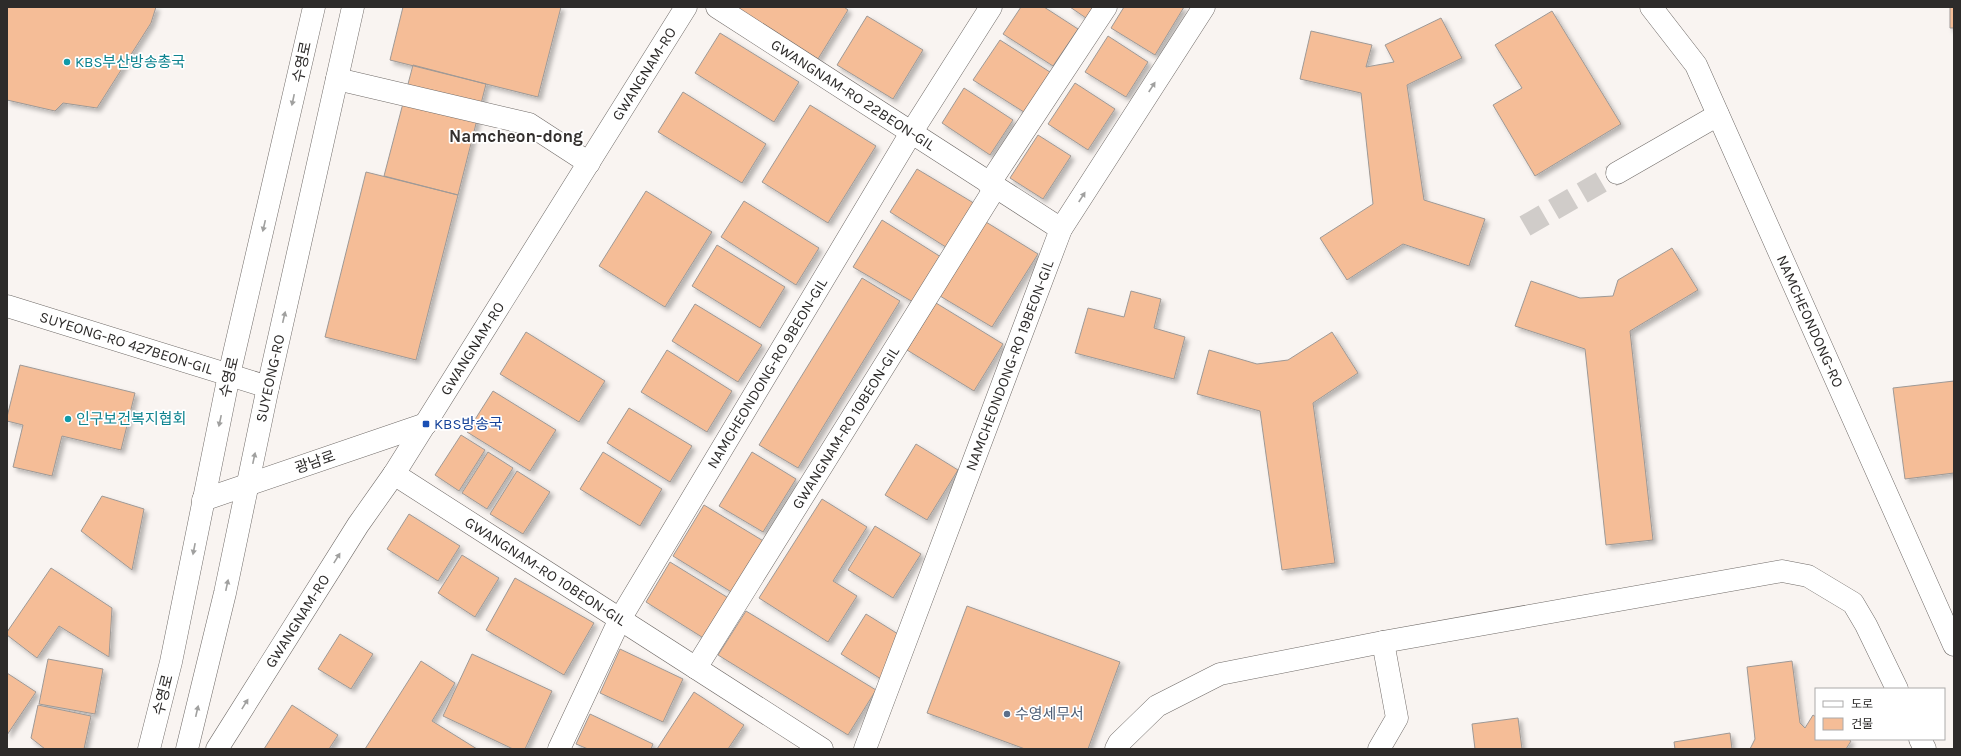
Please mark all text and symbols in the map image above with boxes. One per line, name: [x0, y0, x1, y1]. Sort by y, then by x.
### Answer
street label: GWANGNAM-RO: [608, 24, 680, 124]
street label: GWANGNAM-RO 22BEON-GIL: [768, 35, 939, 154]
street label: 수영로: [289, 40, 315, 84]
place label: KBS부산방송총국: [75, 53, 185, 71]
marker: KBS부산방송총국: [62, 57, 72, 67]
one-way arrow: [1149, 82, 1156, 93]
one-way arrow: [290, 94, 296, 106]
district label: Namcheon-dong: [449, 126, 583, 146]
one-way arrow: [1078, 192, 1086, 202]
one-way arrow: [261, 220, 267, 233]
street label: NAMCHEONDONG-RO: [1773, 252, 1847, 390]
street label: NAMCHEONDONG-RO 19BEON-GIL: [962, 257, 1058, 473]
street label: NAMCHEONDONG-RO 9BEON-GIL: [703, 275, 831, 472]
street label: GWANGNAM-RO: [436, 299, 508, 399]
street label: SUYEONG-RO 427BEON-GIL: [37, 308, 215, 378]
one-way arrow: [281, 311, 287, 323]
street label: SUYEONG-RO: [252, 333, 288, 424]
street label: GWANGNAM-RO 10BEON-GIL: [788, 343, 903, 512]
street label: 수영로: [216, 355, 242, 399]
place label: 인구보건복지협회: [76, 410, 186, 428]
marker: 인구보건복지협회: [63, 414, 73, 424]
one-way arrow: [216, 415, 222, 428]
place label: KBS방송국: [434, 415, 503, 433]
marker: KBS방송국: [421, 419, 431, 429]
street label: 광남로: [292, 447, 338, 477]
one-way arrow: [251, 451, 257, 464]
street label: GWANGNAM-RO 10BEON-GIL: [461, 513, 629, 630]
one-way arrow: [190, 543, 196, 555]
one-way arrow: [333, 553, 341, 564]
street label: GWANGNAM-RO: [261, 571, 334, 671]
one-way arrow: [224, 579, 230, 591]
street label: 수영로: [149, 673, 177, 717]
legend: [1815, 688, 1945, 740]
text: 도로: [1851, 697, 1873, 711]
one-way arrow: [242, 698, 249, 710]
one-way arrow: [194, 705, 200, 717]
place label: 수영세무서: [1015, 705, 1084, 723]
marker: 수영세무서: [1002, 709, 1012, 719]
text: 건물: [1851, 717, 1873, 731]

